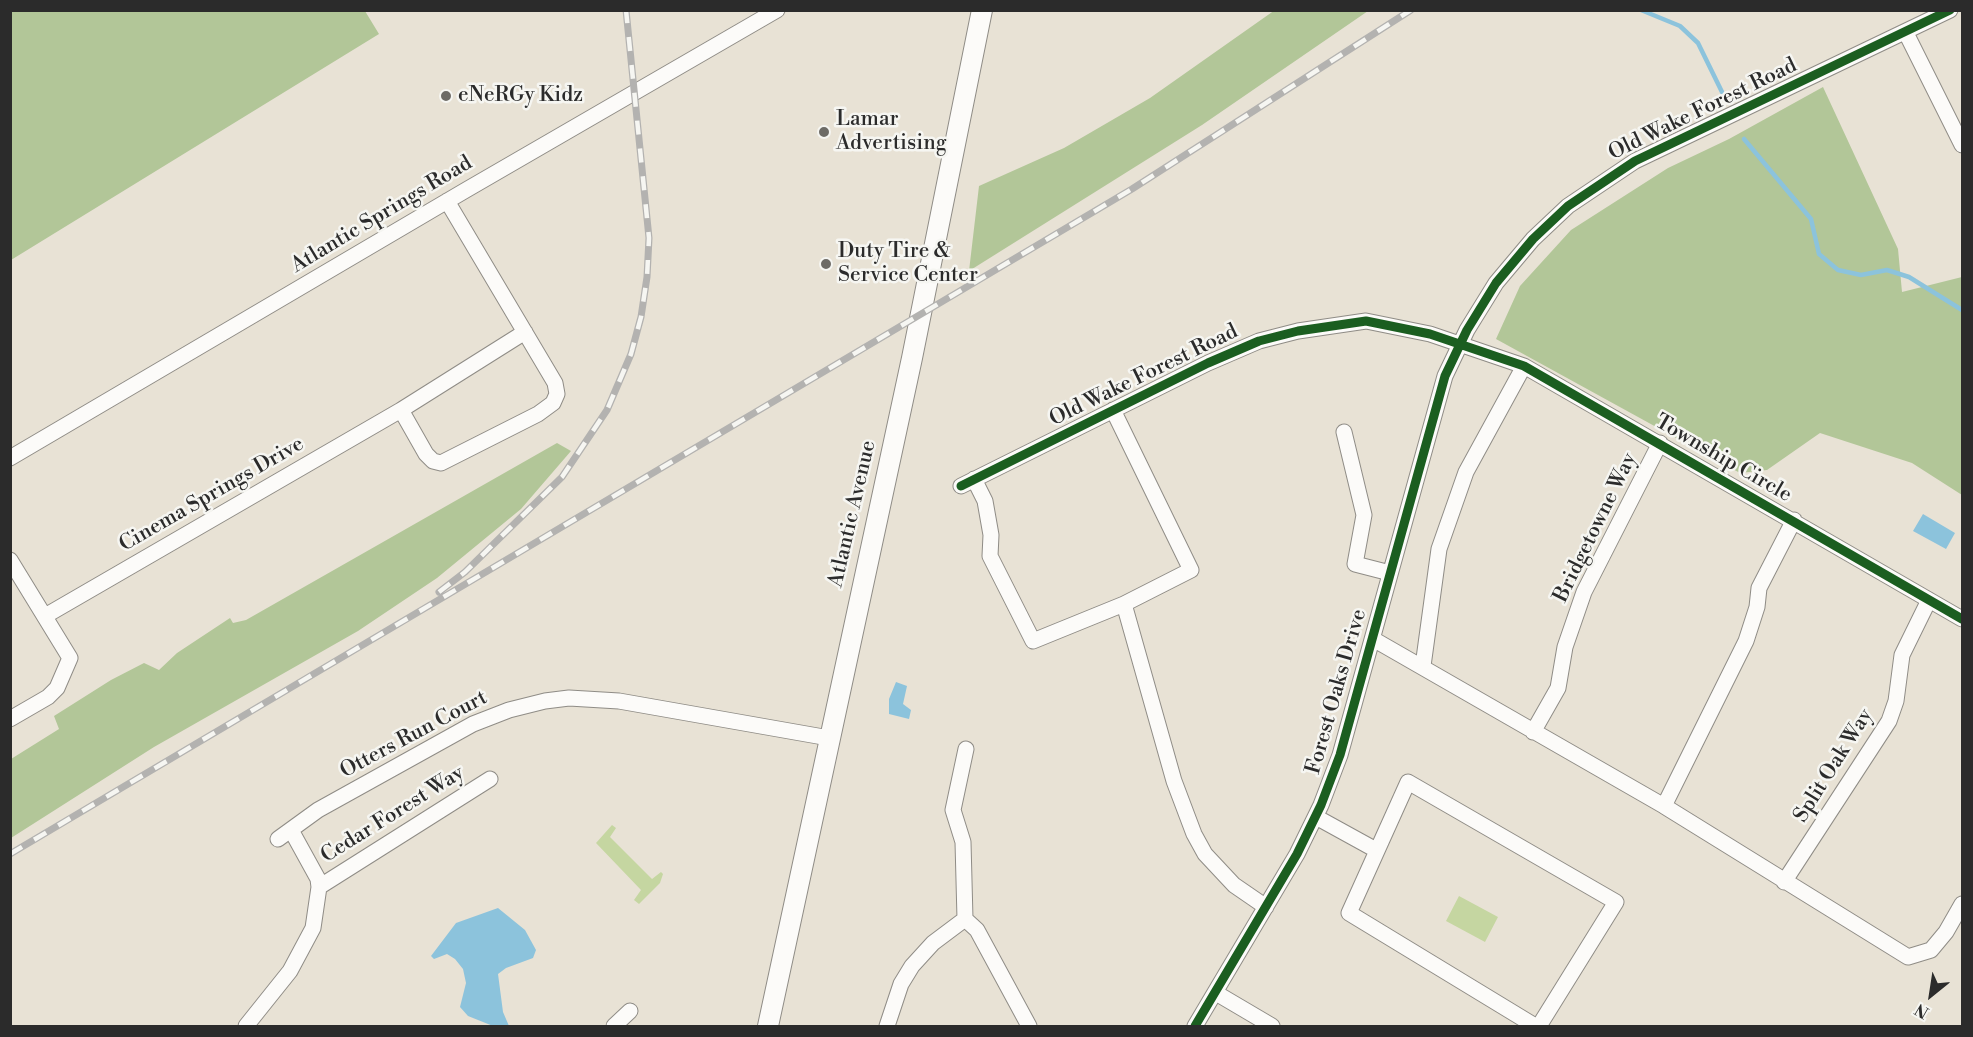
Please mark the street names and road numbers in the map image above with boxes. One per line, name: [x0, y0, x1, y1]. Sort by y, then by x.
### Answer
street label: Old Wake Forest Road: [1605, 53, 1801, 167]
street label: Atlantic Springs Road: [287, 151, 477, 279]
street label: Old Wake Forest Road: [1046, 319, 1242, 433]
street label: Township Circle: [1650, 410, 1796, 508]
street label: Cinema Springs Drive: [115, 432, 309, 558]
street label: Atlantic Avenue: [824, 438, 882, 590]
street label: Bridgetowne Way: [1549, 449, 1643, 607]
street label: Forest Oaks Drive: [1301, 607, 1373, 777]
street label: Otters Run Court: [336, 686, 492, 784]
street label: Split Oak Way: [1789, 704, 1879, 828]
street label: Cedar Forest Way: [317, 761, 469, 869]

